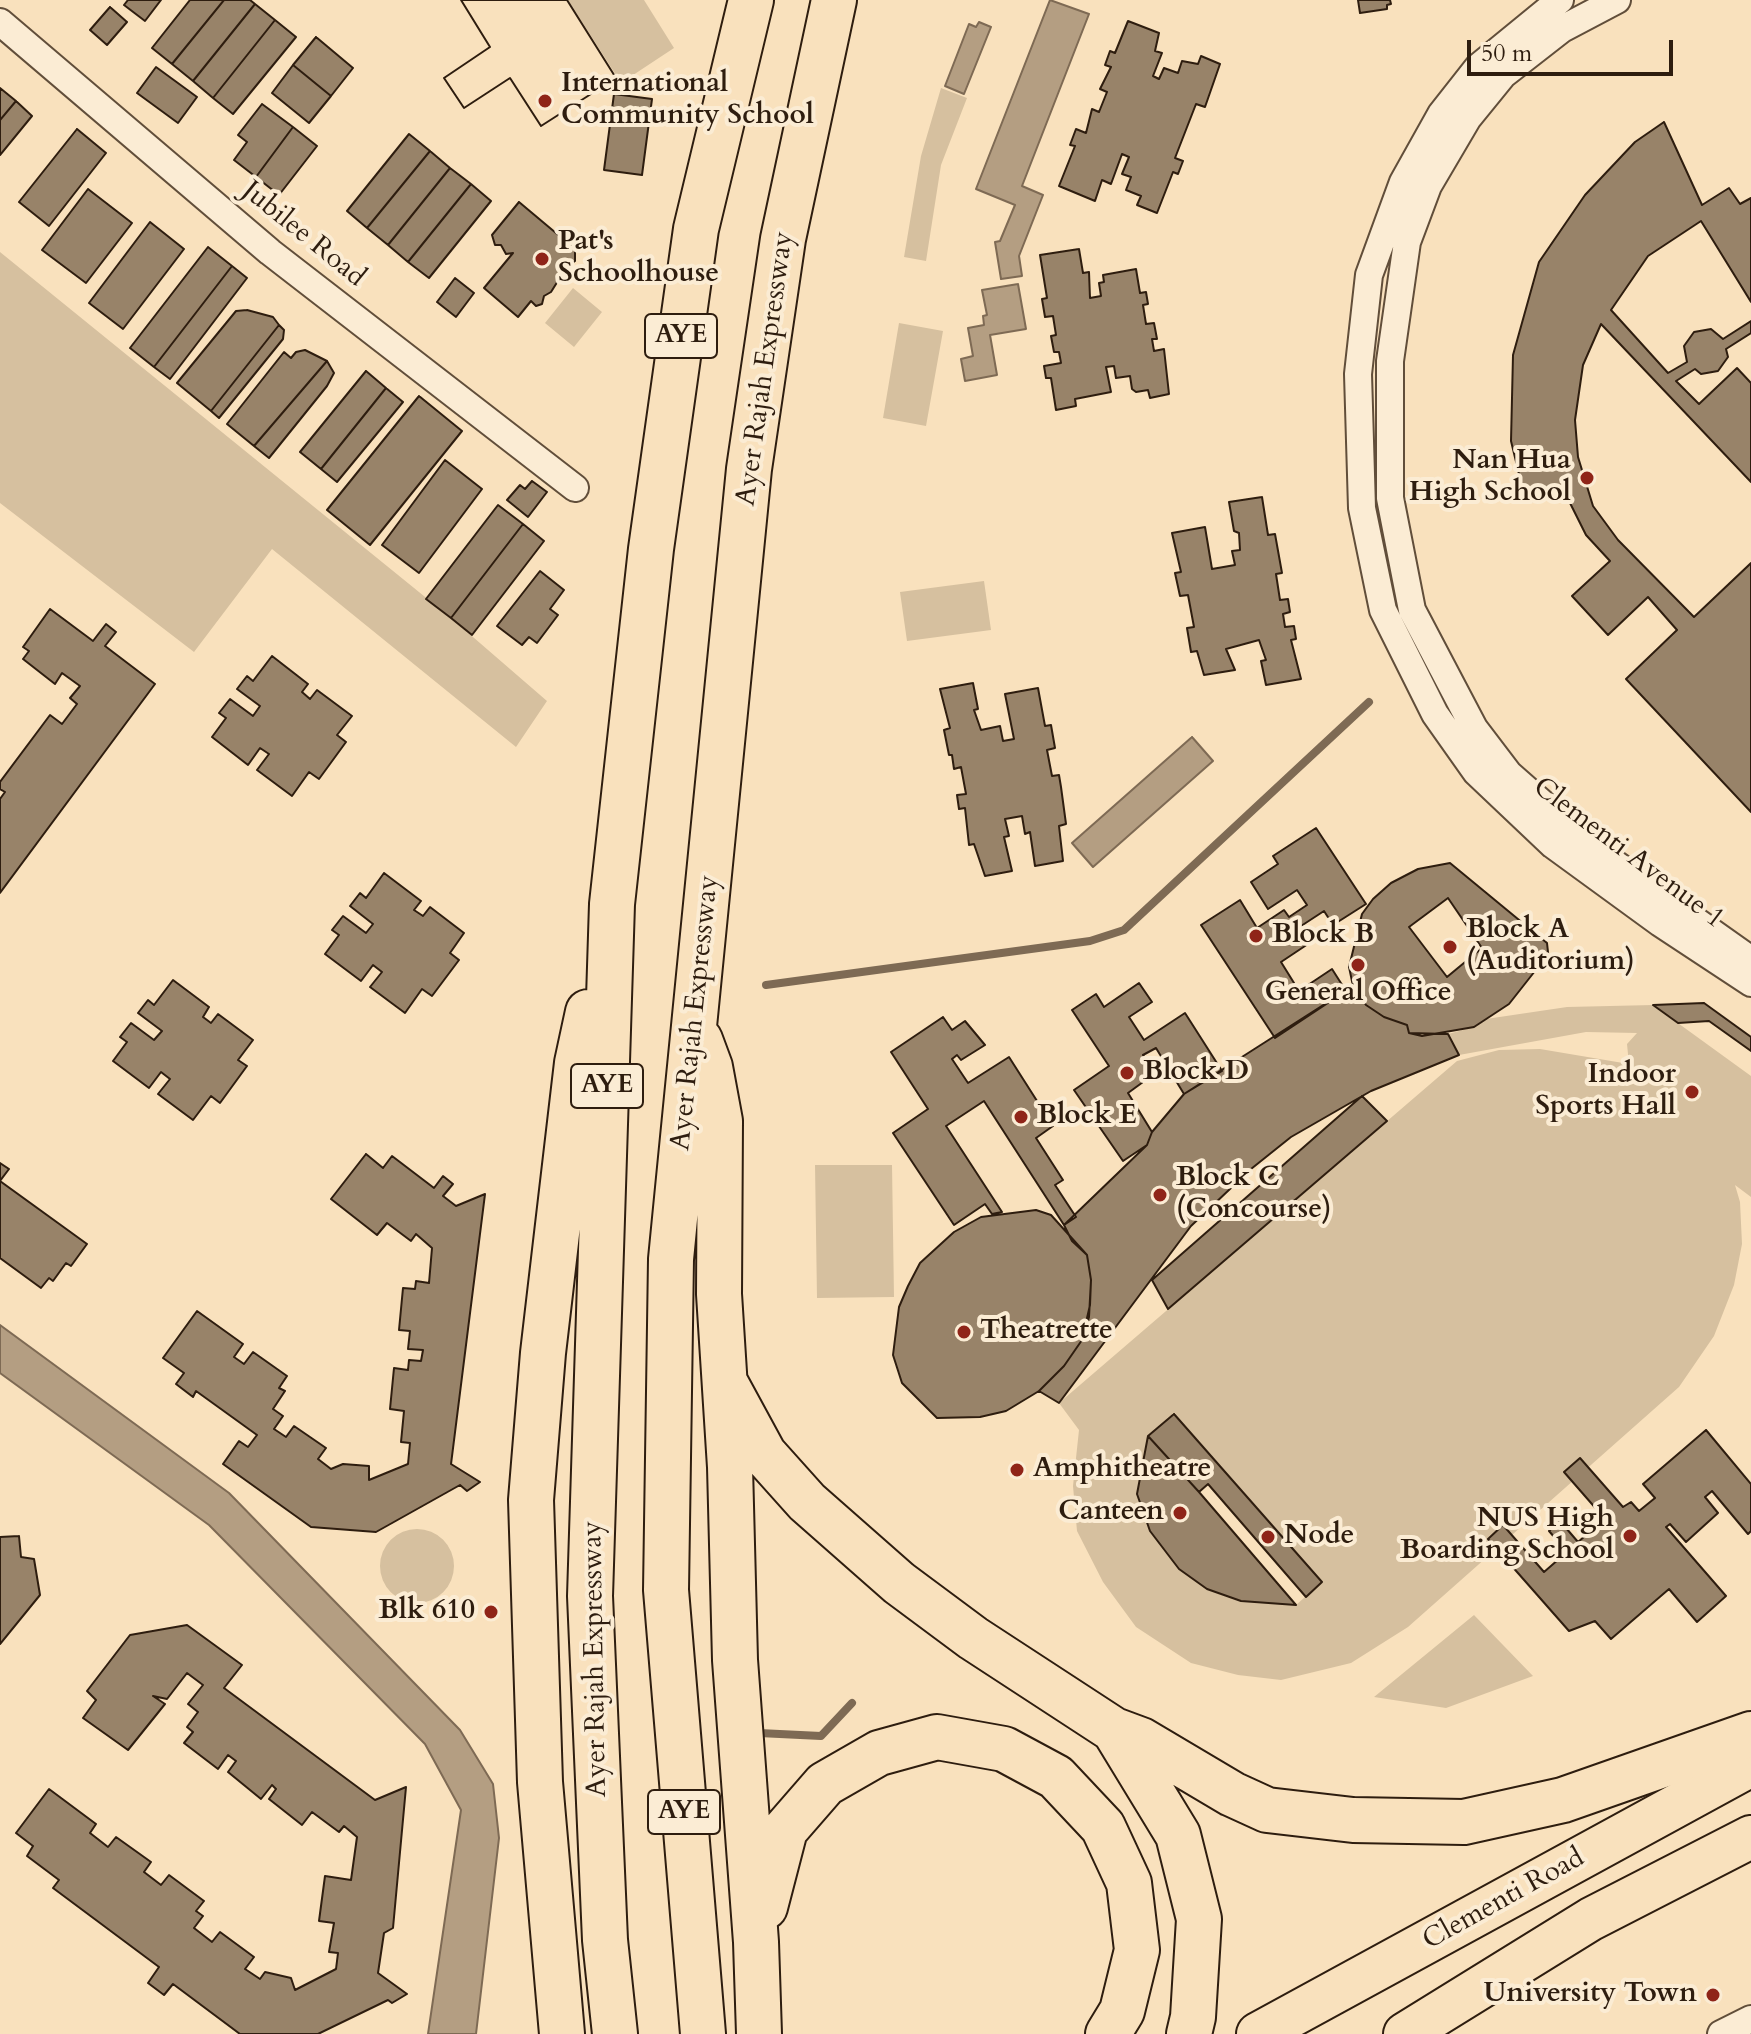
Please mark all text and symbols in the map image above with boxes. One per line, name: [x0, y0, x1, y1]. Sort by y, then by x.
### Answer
scale bar: [1471, 24, 1677, 74]
text: 50 m: [1481, 37, 1532, 70]
place label: International Community School: [561, 68, 814, 134]
marker: International Community School: [536, 92, 554, 110]
street label: Jubilee Road: [234, 175, 372, 295]
place label: Pat's Schoolhouse: [558, 226, 719, 292]
street label: Ayer Rajah Expressway: [730, 230, 802, 508]
marker: Pat's Schoolhouse: [533, 250, 551, 268]
road number: AYE: [645, 314, 717, 358]
place label: Nan Hua High School: [1409, 445, 1571, 511]
marker: Nan Hua High School: [1578, 469, 1596, 487]
street label: Clementi Avenue 1: [1526, 771, 1730, 937]
street label: Ayer Rajah Expressway: [665, 874, 727, 1152]
place label: Block A (Auditorium): [1466, 914, 1635, 980]
place label: Block B: [1272, 919, 1374, 953]
marker: Block B: [1247, 927, 1265, 945]
marker: Block A (Auditorium): [1441, 938, 1459, 956]
marker: General Office: [1349, 956, 1367, 974]
place label: General Office: [1264, 977, 1452, 1011]
place label: Block D: [1143, 1056, 1249, 1090]
place label: Indoor Sports Hall: [1535, 1059, 1676, 1125]
road number: AYE: [571, 1064, 643, 1108]
marker: Block D: [1118, 1064, 1136, 1082]
marker: Indoor Sports Hall: [1683, 1083, 1701, 1101]
place label: Block E: [1037, 1100, 1137, 1134]
marker: Block E: [1012, 1108, 1030, 1126]
place label: Block C (Concourse): [1176, 1162, 1332, 1228]
marker: Block C (Concourse): [1151, 1186, 1169, 1204]
place label: Theatrette: [980, 1315, 1113, 1349]
marker: Theatrette: [955, 1323, 973, 1341]
place label: Amphitheatre: [1033, 1453, 1211, 1487]
marker: Amphitheatre: [1008, 1461, 1026, 1479]
place label: Canteen: [1058, 1496, 1164, 1530]
place label: NUS High Boarding School: [1400, 1503, 1614, 1569]
marker: Canteen: [1171, 1504, 1189, 1522]
street label: Ayer Rajah Expressway: [577, 1520, 615, 1798]
place label: Node: [1284, 1520, 1354, 1554]
marker: NUS High Boarding School: [1621, 1527, 1639, 1545]
marker: Node: [1259, 1528, 1277, 1546]
place label: Blk 610: [379, 1595, 475, 1629]
marker: Blk 610: [482, 1603, 500, 1621]
road number: AYE: [648, 1790, 720, 1834]
street label: Clementi Road: [1417, 1842, 1591, 1958]
place label: University Town: [1483, 1978, 1697, 2012]
marker: University Town: [1704, 1986, 1722, 2004]

